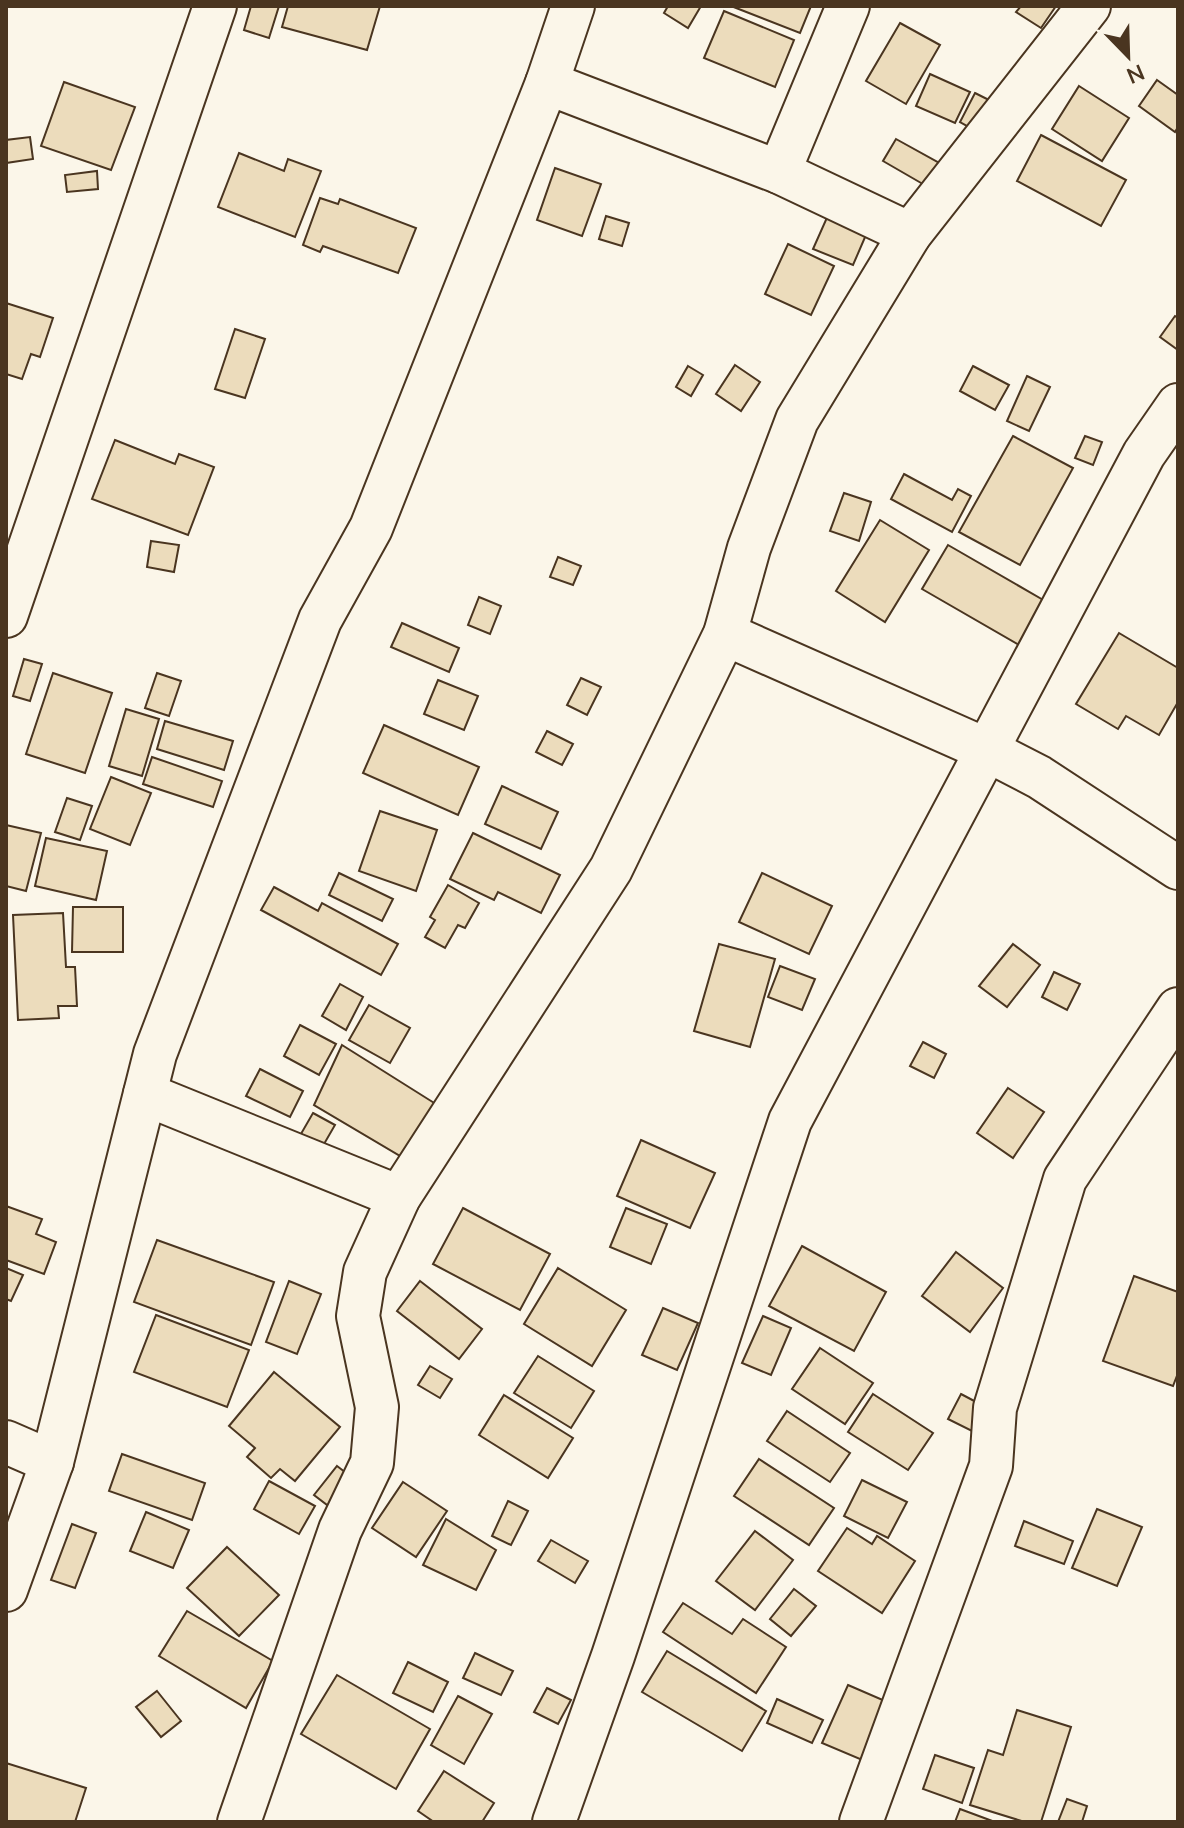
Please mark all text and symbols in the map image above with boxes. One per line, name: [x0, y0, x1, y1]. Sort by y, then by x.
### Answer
north arrow: [1088, 16, 1168, 96]
text: N: [1123, 58, 1149, 91]

